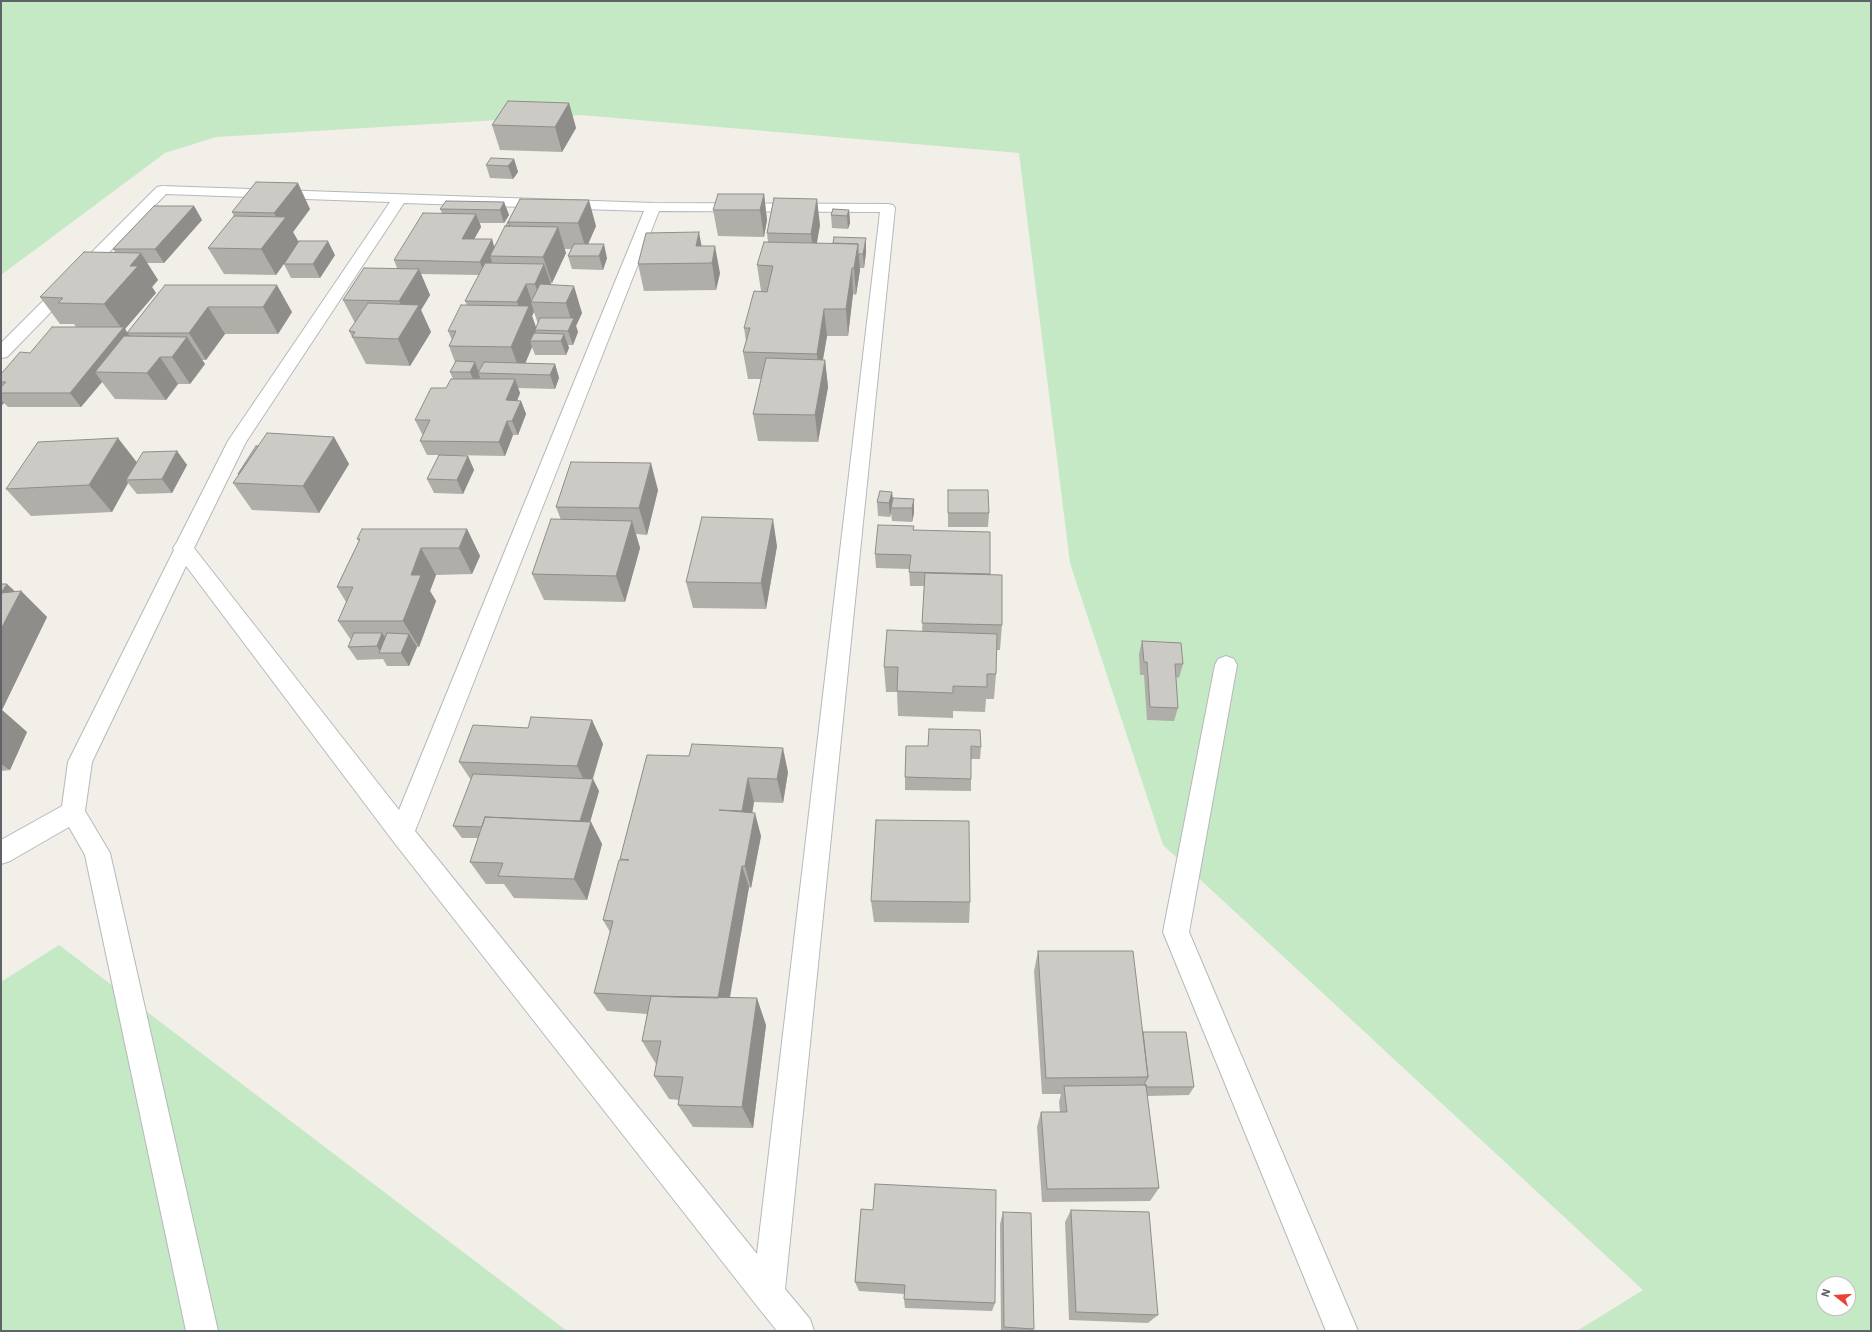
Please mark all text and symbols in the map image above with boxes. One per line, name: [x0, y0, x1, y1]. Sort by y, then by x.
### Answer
north arrow: [1816, 1276, 1856, 1316]
text: N: [1818, 1287, 1833, 1299]

